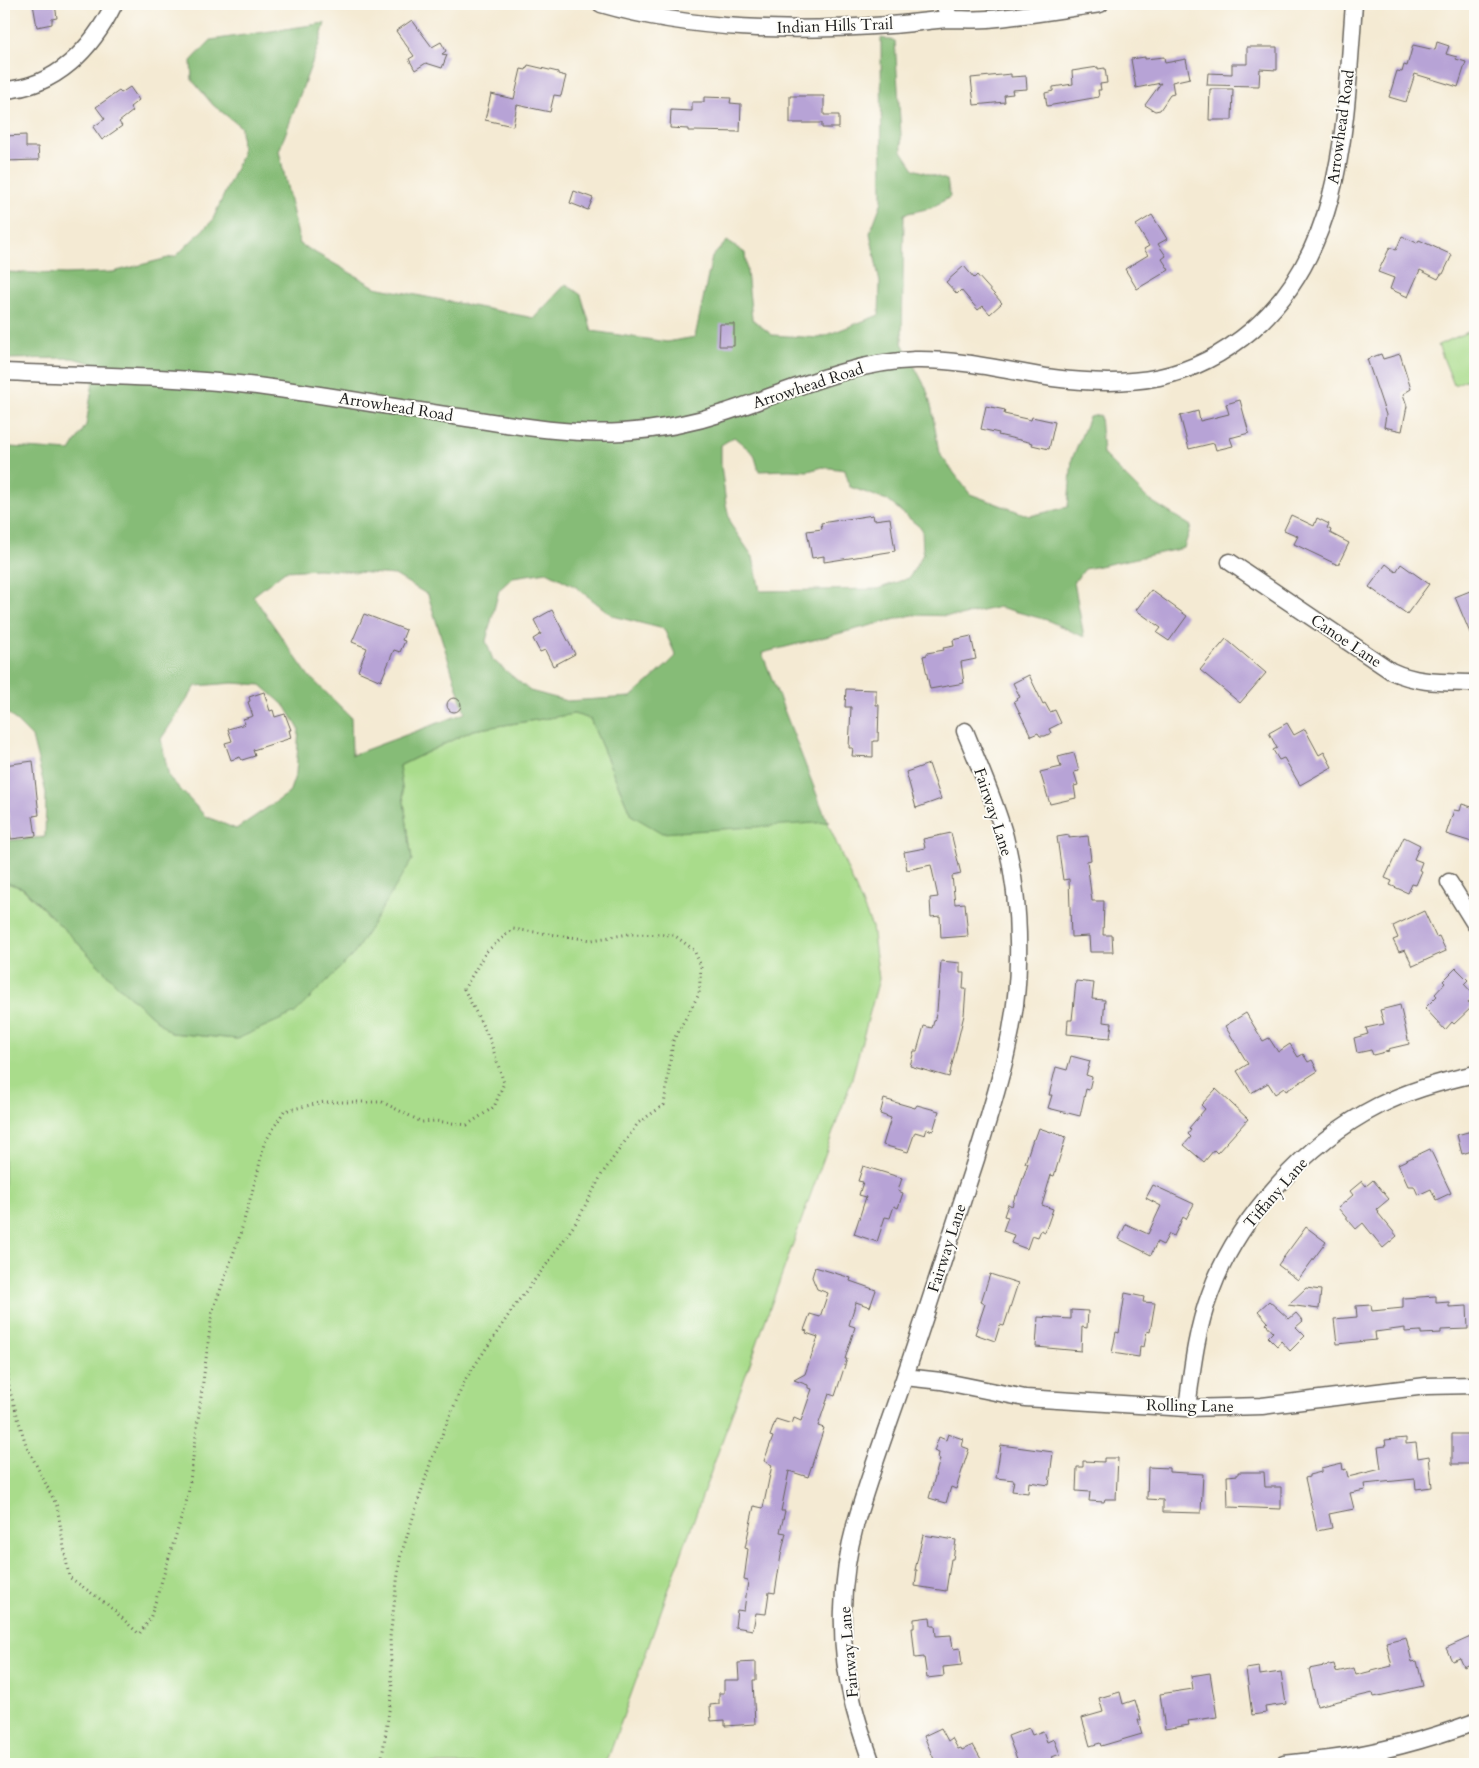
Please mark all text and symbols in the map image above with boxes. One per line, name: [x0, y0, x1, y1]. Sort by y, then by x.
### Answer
street label: Indian Hills Trail: [776, 13, 894, 39]
street label: Arrowhead Road: [1322, 68, 1360, 186]
street label: Arrowhead Road: [750, 358, 867, 414]
street label: Arrowhead Road: [337, 387, 455, 427]
street label: Canoe Lane: [1306, 609, 1386, 673]
street label: Fairway Lane: [968, 765, 1018, 859]
street label: Tiffany Lane: [1239, 1153, 1313, 1233]
street label: Fairway Lane: [922, 1201, 972, 1295]
street label: Rolling Lane: [1146, 1394, 1234, 1418]
street label: Fairway Lane: [834, 1605, 864, 1699]

